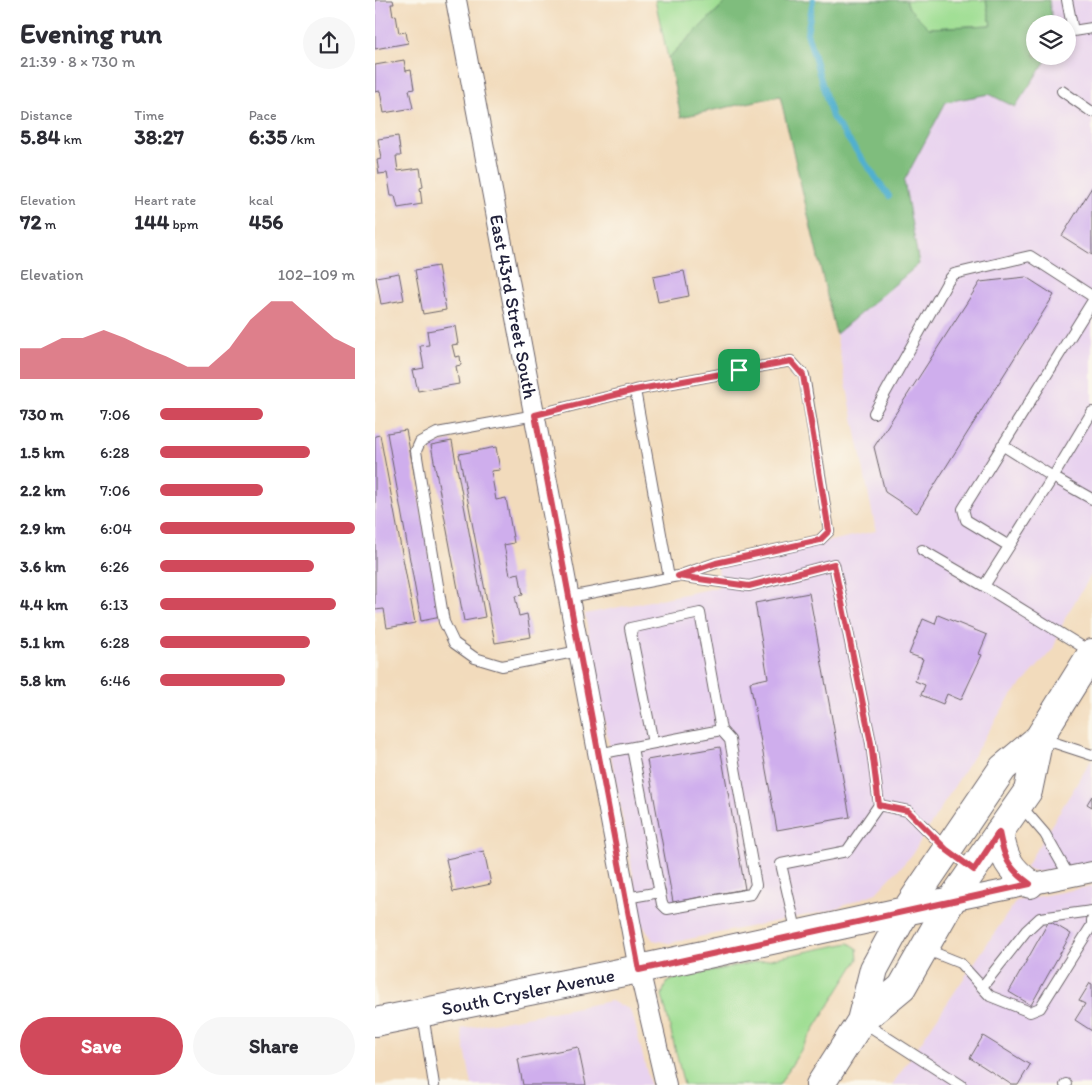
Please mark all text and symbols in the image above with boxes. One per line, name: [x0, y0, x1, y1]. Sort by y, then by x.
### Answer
map controls: [1026, 15, 1076, 65]
button: layers: [1026, 15, 1076, 65]
text: Evening run: [20, 16, 162, 50]
button: share: [303, 17, 355, 69]
text: 21:39 · 8 × 730 m: [20, 52, 135, 71]
text: Distance: [20, 107, 72, 124]
text: Time: [134, 107, 164, 124]
text: Pace: [249, 107, 277, 124]
text: 5.84: [20, 124, 60, 149]
text: 38:27: [134, 124, 184, 149]
text: 6:35: [249, 124, 287, 149]
text: km: [60, 131, 82, 148]
text: /km: [287, 131, 315, 148]
text: Elevation: [20, 192, 76, 209]
text: Heart rate: [134, 192, 196, 209]
text: kcal: [249, 192, 274, 209]
text: 72: [20, 209, 41, 234]
text: 144: [134, 209, 169, 234]
text: 456: [249, 209, 283, 234]
street label: East 43rd Street South: [485, 212, 543, 401]
text: m: [41, 216, 56, 233]
text: bpm: [169, 216, 198, 233]
text: Elevation: [20, 265, 84, 284]
text: 102–109 m: [278, 265, 355, 284]
pin: [718, 349, 760, 391]
icon: arrive: [725, 356, 753, 384]
text: 730 m: [20, 405, 64, 424]
text: 7:06: [100, 405, 130, 424]
text: 1.5 km: [20, 443, 65, 462]
text: 6:28: [100, 443, 130, 462]
text: 2.2 km: [20, 481, 66, 500]
text: 7:06: [100, 481, 130, 500]
text: 2.9 km: [20, 519, 65, 538]
text: 6:04: [100, 519, 132, 538]
text: 3.6 km: [20, 557, 66, 576]
text: 6:26: [100, 557, 129, 576]
text: 4.4 km: [20, 595, 68, 614]
text: 6:13: [100, 595, 129, 614]
text: 5.1 km: [20, 633, 65, 652]
text: 6:28: [100, 633, 130, 652]
text: 5.8 km: [20, 671, 66, 690]
text: 6:46: [100, 671, 130, 690]
street label: South Crysler Avenue: [439, 963, 616, 1020]
button: Save: [20, 1017, 183, 1075]
button: Share: [193, 1017, 355, 1075]

